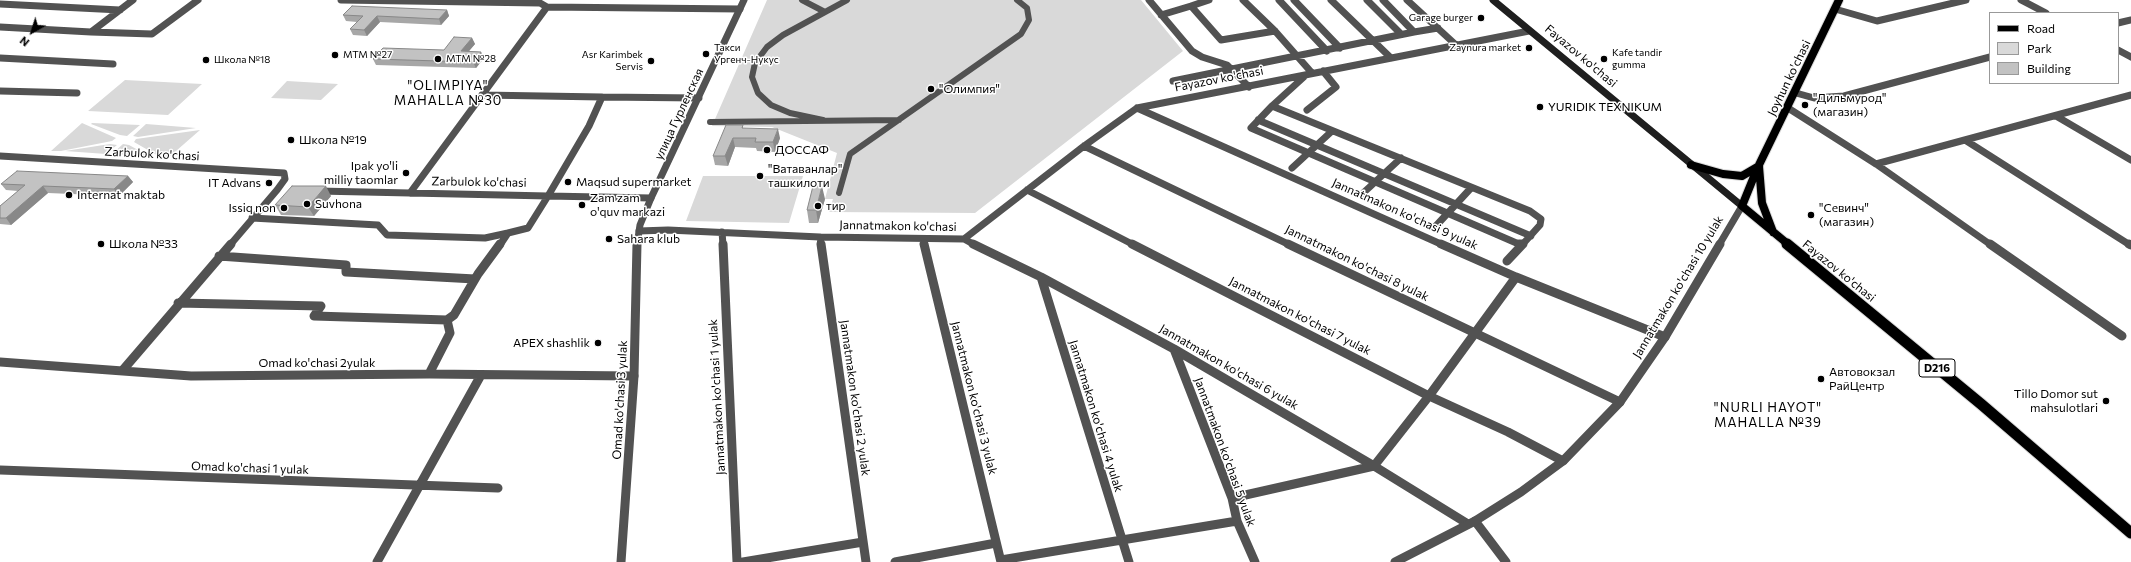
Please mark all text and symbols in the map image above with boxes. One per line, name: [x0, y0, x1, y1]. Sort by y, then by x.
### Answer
north arrow: [12, 12, 52, 52]
place label: Garage burger: [1409, 12, 1473, 24]
legend: [1989, 12, 2119, 84]
marker: Garage burger: [1476, 13, 1486, 23]
text: Road: [2027, 21, 2055, 35]
street label: Fayazov ko'chasi: [1542, 22, 1620, 90]
text: N: [17, 34, 31, 49]
street label: Joyhun ko'chasi: [1764, 38, 1814, 118]
text: Park: [2027, 41, 2052, 55]
place label: Такси Ургенч-Нукус: [714, 42, 779, 66]
place label: Zaynura market: [1449, 42, 1521, 54]
marker: Zaynura market: [1524, 43, 1534, 53]
place label: Kafe tandir gumma: [1612, 47, 1662, 70]
place label: MTM №27: [343, 49, 392, 61]
place label: Asr Karimbek Servis: [582, 49, 643, 72]
marker: Такси Ургенч-Нукус: [701, 49, 711, 59]
marker: MTM №27: [330, 50, 340, 60]
place label: MTM №28: [446, 53, 496, 65]
place label: Школа №18: [214, 54, 270, 66]
marker: MTM №28: [433, 54, 443, 64]
marker: Kafe tandir gumma: [1599, 54, 1609, 64]
marker: Школа №18: [201, 55, 211, 65]
marker: Asr Karimbek Servis: [646, 56, 656, 66]
text: Building: [2027, 61, 2071, 75]
street label: Fayazov ko'chasi: [1173, 63, 1265, 95]
street label: улица Гурленская: [651, 66, 707, 162]
district label: "OLIMPIYA" MAHALLA №30: [394, 78, 502, 109]
place label: "Олимпия": [939, 82, 1000, 96]
marker: "Олимпия": [926, 84, 936, 94]
place label: "Дильмурод" (магазин): [1813, 91, 1886, 119]
place label: YURIDIK TEXNIKUM: [1548, 100, 1662, 114]
marker: "Дильмурод" (магазин): [1800, 100, 1810, 110]
marker: YURIDIK TEXNIKUM: [1535, 102, 1545, 112]
place label: Школа №19: [299, 133, 367, 147]
marker: Школа №19: [286, 135, 296, 145]
place label: ДОССАФ: [775, 143, 829, 157]
street label: Zarbulok ko'chasi: [104, 144, 200, 164]
marker: ДОССАФ: [762, 145, 772, 155]
place label: Ipak yo'li milliy taomlar: [324, 159, 398, 187]
place label: "Ватаванлар" ташкилоти: [768, 162, 842, 190]
marker: Ipak yo'li milliy taomlar: [401, 168, 411, 178]
marker: "Ватаванлар" ташкилоти: [755, 171, 765, 181]
street label: Zarbulok ko'chasi: [431, 174, 527, 190]
place label: Maqsud supermarket: [576, 175, 691, 189]
street label: Jannatmakon ko'chasi 9 yulak: [1330, 175, 1480, 253]
place label: IT Advans: [208, 176, 261, 190]
marker: Maqsud supermarket: [563, 177, 573, 187]
marker: IT Advans: [264, 178, 274, 188]
place label: Internat maktab: [77, 188, 165, 202]
marker: Internat maktab: [64, 190, 74, 200]
place label: Zam zam o'quv markazi: [590, 191, 665, 219]
place label: Suvhona: [315, 197, 362, 211]
marker: Suvhona: [302, 199, 312, 209]
place label: тир: [826, 199, 846, 213]
marker: Zam zam o'quv markazi: [577, 200, 587, 210]
place label: Issiq non: [228, 201, 276, 215]
marker: тир: [813, 201, 823, 211]
place label: "Севинч" (магазин): [1819, 201, 1874, 229]
marker: Issiq non: [279, 203, 289, 213]
marker: "Севинч" (магазин): [1806, 210, 1816, 220]
street label: Jannatmakon ko'chasi 10 yulak: [1630, 213, 1726, 361]
street label: Jannatmakon ko'chasi: [839, 218, 957, 234]
street label: Jannatmakon ko'chasi 8 yulak: [1283, 222, 1431, 304]
place label: Sahara klub: [617, 232, 680, 246]
marker: Sahara klub: [604, 234, 614, 244]
place label: Школа №33: [109, 237, 178, 251]
street label: Fayazov ko'chasi: [1800, 237, 1878, 305]
marker: Школа №33: [96, 239, 106, 249]
street label: Jannatmakon ko'chasi 7 yulak: [1227, 274, 1373, 358]
street label: Jannatmakon ko'chasi 1 yulak: [706, 319, 728, 475]
street label: Jannatmakon ko'chasi 2 yulak: [837, 319, 873, 477]
street label: Jannatmakon ko'chasi 3 yulak: [948, 320, 1000, 476]
street label: Jannatmakon ko'chasi 6 yulak: [1157, 321, 1301, 413]
place label: APEX shashlik: [513, 336, 590, 350]
marker: APEX shashlik: [593, 338, 603, 348]
street label: Jannatmakon ko'chasi 4 yulak: [1066, 338, 1126, 494]
street label: Omad ko'chasi 3 yulak: [610, 340, 630, 460]
street label: Omad ko'chasi 2yulak: [259, 356, 375, 370]
road number: D216: [1919, 359, 1955, 377]
place label: Автовокзал РайЦентр: [1829, 365, 1895, 393]
marker: Автовокзал РайЦентр: [1816, 374, 1826, 384]
street label: Jannatmakon ko'chasi 5 yulak: [1191, 375, 1259, 529]
place label: Tillo Domor sut mahsulotlari: [2014, 387, 2098, 415]
marker: Tillo Domor sut mahsulotlari: [2101, 396, 2111, 406]
district label: "NURLI HAYOT" MAHALLA №39: [1714, 400, 1822, 431]
street label: Omad ko'chasi 1 yulak: [191, 459, 309, 477]

